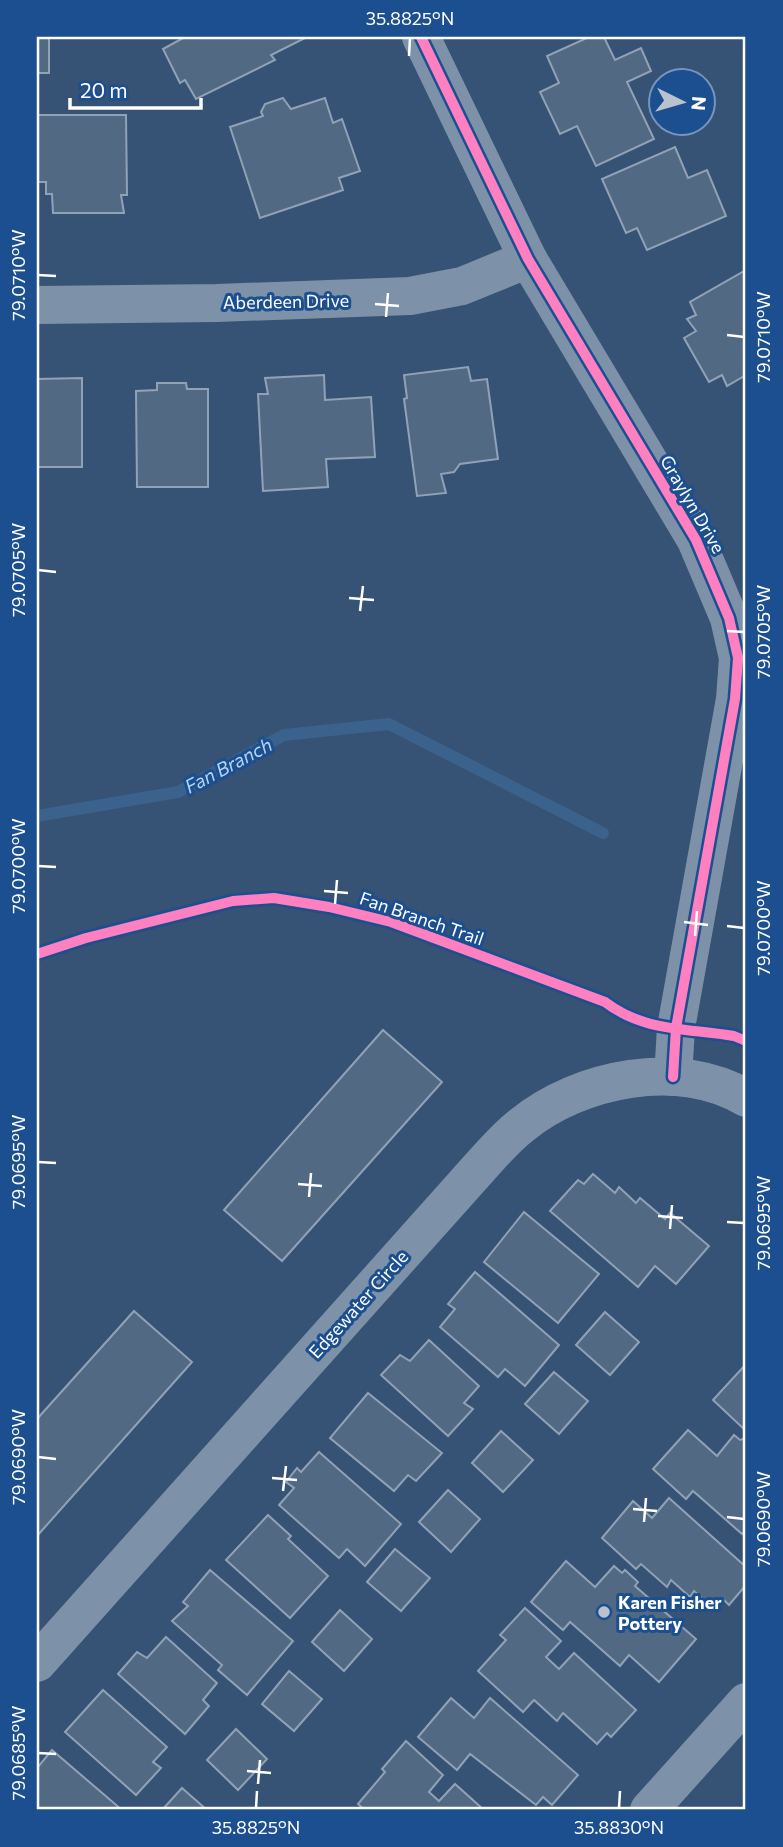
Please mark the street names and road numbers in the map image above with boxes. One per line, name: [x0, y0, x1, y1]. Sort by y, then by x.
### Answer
street label: Aberdeen Drive: [223, 289, 349, 313]
street label: Graylyn Drive: [656, 451, 730, 557]
street label: Fan Branch Trail: [357, 886, 487, 950]
street label: Edgewater Circle: [304, 1245, 412, 1363]

